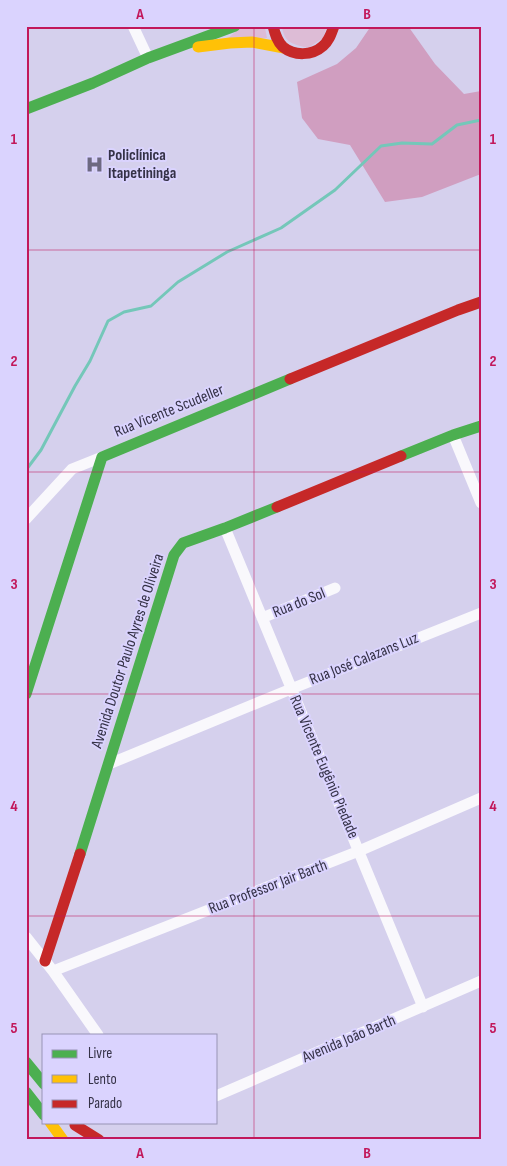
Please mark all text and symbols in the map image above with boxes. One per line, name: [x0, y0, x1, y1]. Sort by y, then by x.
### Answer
text: A: [135, 5, 144, 24]
text: B: [363, 5, 371, 24]
text: 1: [11, 130, 18, 149]
text: 1: [490, 130, 497, 149]
place label: Policlínica Itapetininga: [108, 146, 176, 183]
hospital icon: Policlínica Itapetininga: [84, 154, 104, 174]
text: 2: [10, 352, 18, 371]
text: 2: [489, 352, 497, 371]
street label: Rua Vicente Scudeller: [111, 380, 227, 442]
street label: Avenida Doutor Paulo Ayres de Oliveira: [87, 551, 168, 752]
text: 3: [10, 575, 18, 594]
text: 3: [489, 575, 497, 594]
street label: Rua do Sol: [270, 584, 328, 622]
street label: Rua José Calazans Luz: [307, 628, 421, 689]
street label: Rua Vicente Eugênio Piedade: [285, 693, 363, 841]
text: 4: [10, 797, 18, 816]
text: 4: [489, 797, 497, 816]
street label: Rua Professor Jair Barth: [206, 856, 330, 918]
street label: Avenida João Barth: [299, 1011, 398, 1068]
text: 5: [10, 1019, 18, 1038]
text: 5: [489, 1019, 497, 1038]
legend: [42, 1034, 218, 1124]
text: Livre: [88, 1044, 112, 1063]
text: Lento: [88, 1070, 117, 1089]
text: Parado: [88, 1094, 122, 1113]
text: A: [135, 1144, 144, 1163]
text: B: [363, 1144, 371, 1163]

